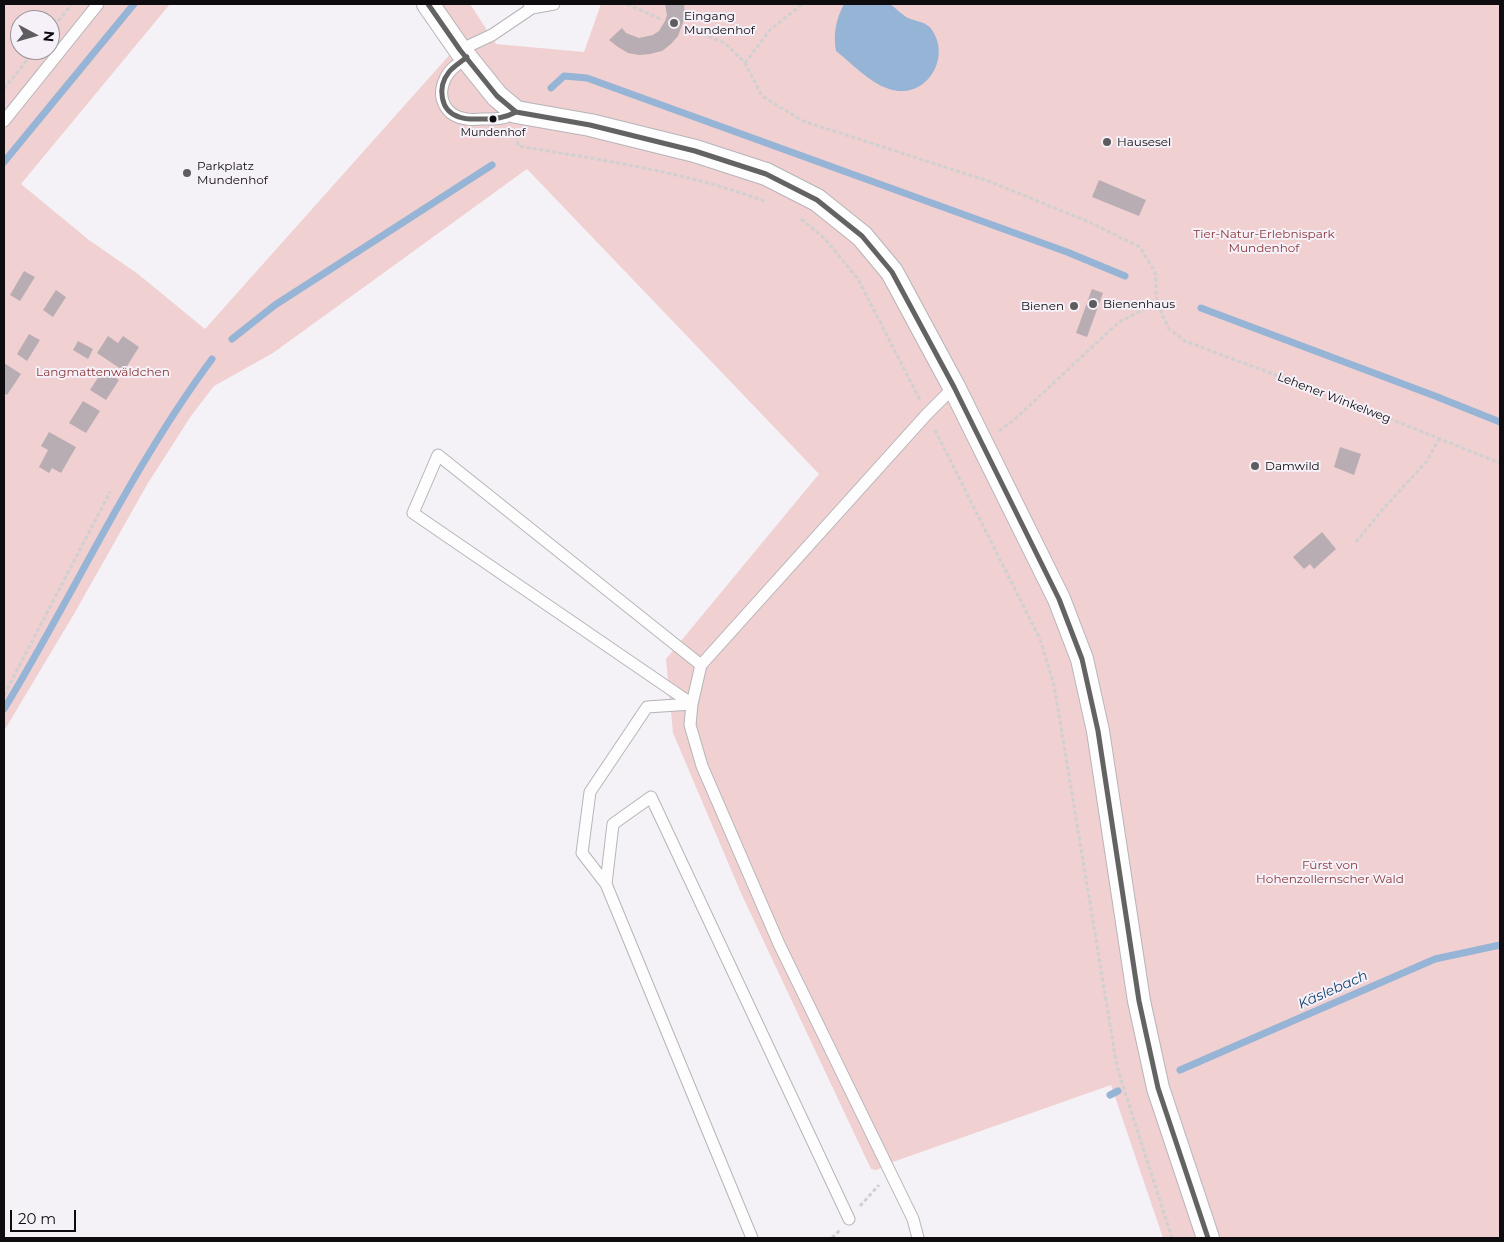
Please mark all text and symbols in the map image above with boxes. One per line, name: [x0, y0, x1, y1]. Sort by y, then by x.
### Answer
place label: Eingang Mundenhof: [684, 9, 755, 37]
north arrow: [10, 10, 60, 60]
marker: Eingang Mundenhof: [668, 17, 680, 29]
text: N: [39, 30, 58, 43]
marker: Mundenhof: [488, 114, 498, 124]
place label: Mundenhof: [461, 126, 525, 140]
place label: Hausesel: [1117, 135, 1171, 149]
marker: Hausesel: [1101, 136, 1113, 148]
place label: Parkplatz Mundenhof: [197, 159, 268, 187]
marker: Parkplatz Mundenhof: [181, 167, 193, 179]
park label: Tier-Natur-Erlebnispark Mundenhof: [1193, 227, 1335, 255]
place label: Bienenhaus: [1103, 297, 1175, 311]
marker: Bienenhaus: [1087, 298, 1099, 310]
place label: Bienen: [1021, 299, 1064, 313]
marker: Bienen: [1068, 300, 1080, 312]
park label: Langmattenwäldchen: [36, 365, 170, 379]
street label: Lehener Winkelweg: [1275, 370, 1393, 426]
place label: Damwild: [1265, 459, 1320, 473]
marker: Damwild: [1249, 460, 1261, 472]
park label: Fürst von Hohenzollernscher Wald: [1256, 858, 1404, 886]
water label: Käslebach: [1296, 967, 1370, 1013]
scale bar: [12, 1200, 79, 1232]
text: 20 m: [18, 1209, 56, 1228]

